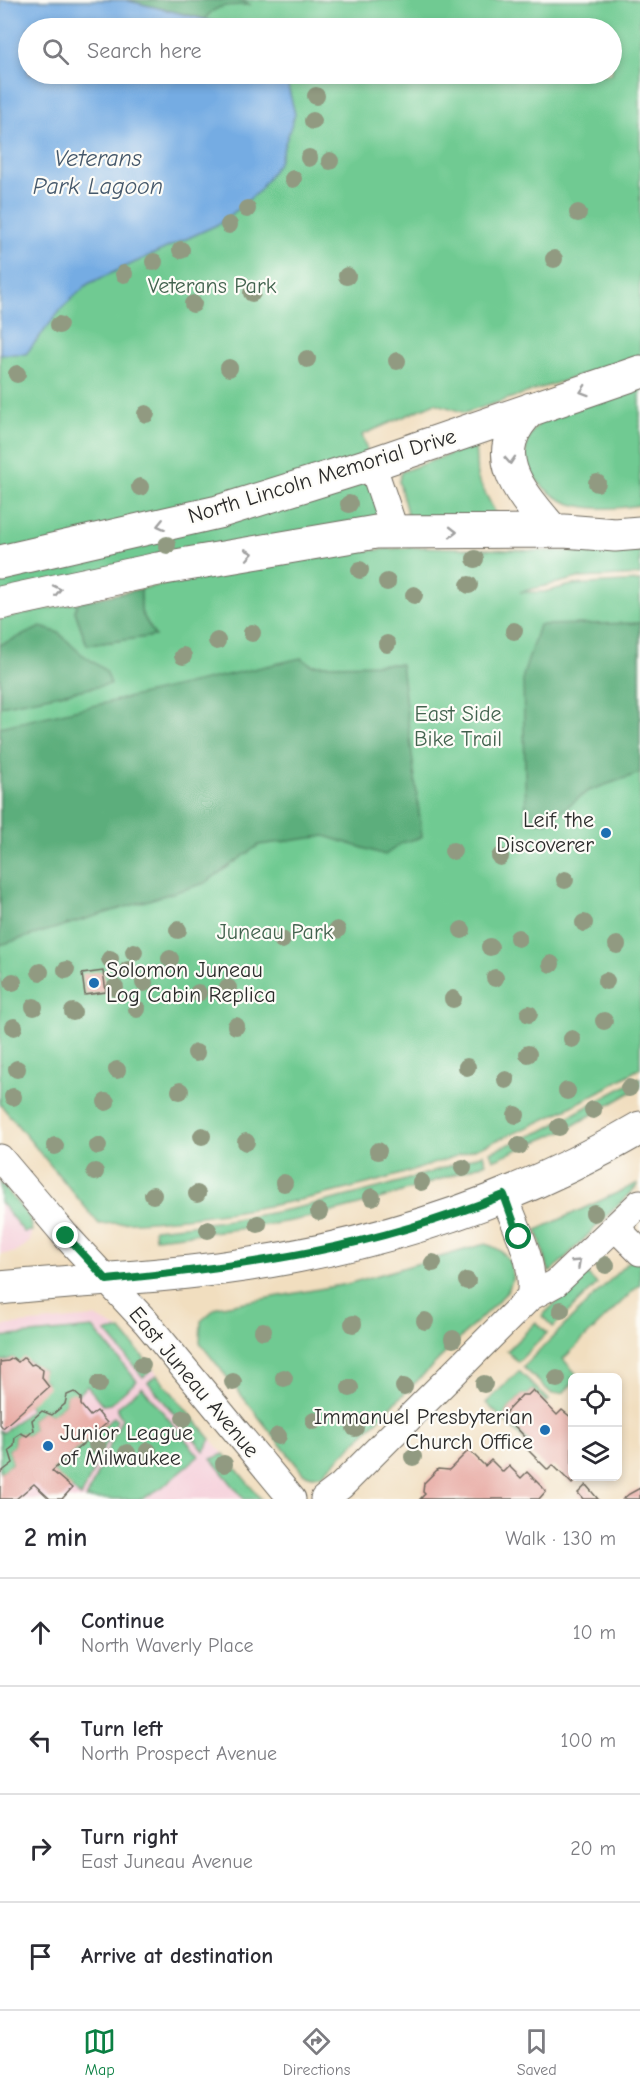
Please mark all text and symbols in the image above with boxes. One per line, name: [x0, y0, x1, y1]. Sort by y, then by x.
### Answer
search box: [18, 18, 622, 84]
icon: search: [39, 35, 72, 68]
text: Search here: [87, 38, 202, 64]
water label: Veterans Park Lagoon: [33, 144, 163, 200]
park label: Veterans Park: [148, 273, 277, 299]
one-way arrow: [579, 384, 590, 396]
street label: North Lincoln Memorial Drive: [185, 423, 459, 529]
one-way arrow: [503, 455, 516, 464]
one-way arrow: [156, 518, 166, 531]
one-way arrow: [449, 526, 458, 538]
one-way arrow: [244, 548, 253, 560]
one-way arrow: [52, 585, 62, 598]
park label: East Side Bike Trail: [414, 701, 502, 752]
place label: Leif, the Discoverer: [496, 807, 594, 858]
marker: Leif, the Discoverer: [599, 826, 613, 840]
park label: Juneau Park: [217, 919, 334, 945]
place label: Solomon Juneau Log Cabin Replica: [106, 957, 276, 1008]
marker: Solomon Juneau Log Cabin Replica: [87, 976, 101, 990]
route end: [52, 1222, 78, 1248]
route start: [505, 1223, 531, 1249]
one-way arrow: [571, 1259, 581, 1270]
street label: East Juneau Avenue: [123, 1301, 265, 1463]
map controls: [568, 1373, 622, 1481]
button: locate: [568, 1373, 622, 1427]
place label: Immanuel Presbyterian Church Office: [314, 1404, 533, 1455]
place label: Junior League of Milwaukee: [60, 1420, 193, 1471]
marker: Immanuel Presbyterian Church Office: [538, 1423, 552, 1437]
button: layers: [568, 1427, 622, 1481]
marker: Junior League of Milwaukee: [41, 1439, 55, 1453]
text: 2 min: [24, 1523, 87, 1553]
text: Walk · 130 m: [505, 1527, 616, 1550]
text: Continue: [81, 1608, 164, 1634]
icon: ahead: [24, 1616, 57, 1649]
text: 10 m: [573, 1621, 616, 1644]
text: North Waverly Place: [81, 1634, 254, 1657]
text: Turn left: [81, 1716, 163, 1742]
icon: left: [24, 1724, 57, 1757]
text: 100 m: [561, 1729, 616, 1752]
text: North Prospect Avenue: [81, 1742, 277, 1765]
text: Turn right: [81, 1824, 178, 1850]
icon: right: [24, 1832, 57, 1865]
text: 20 m: [570, 1837, 616, 1860]
text: East Juneau Avenue: [81, 1850, 253, 1873]
icon: arrive: [24, 1940, 57, 1973]
text: Arrive at destination: [81, 1943, 273, 1969]
tab: Map: [83, 2025, 116, 2079]
tab: Directions: [283, 2025, 350, 2079]
tab: Saved: [517, 2025, 557, 2079]

